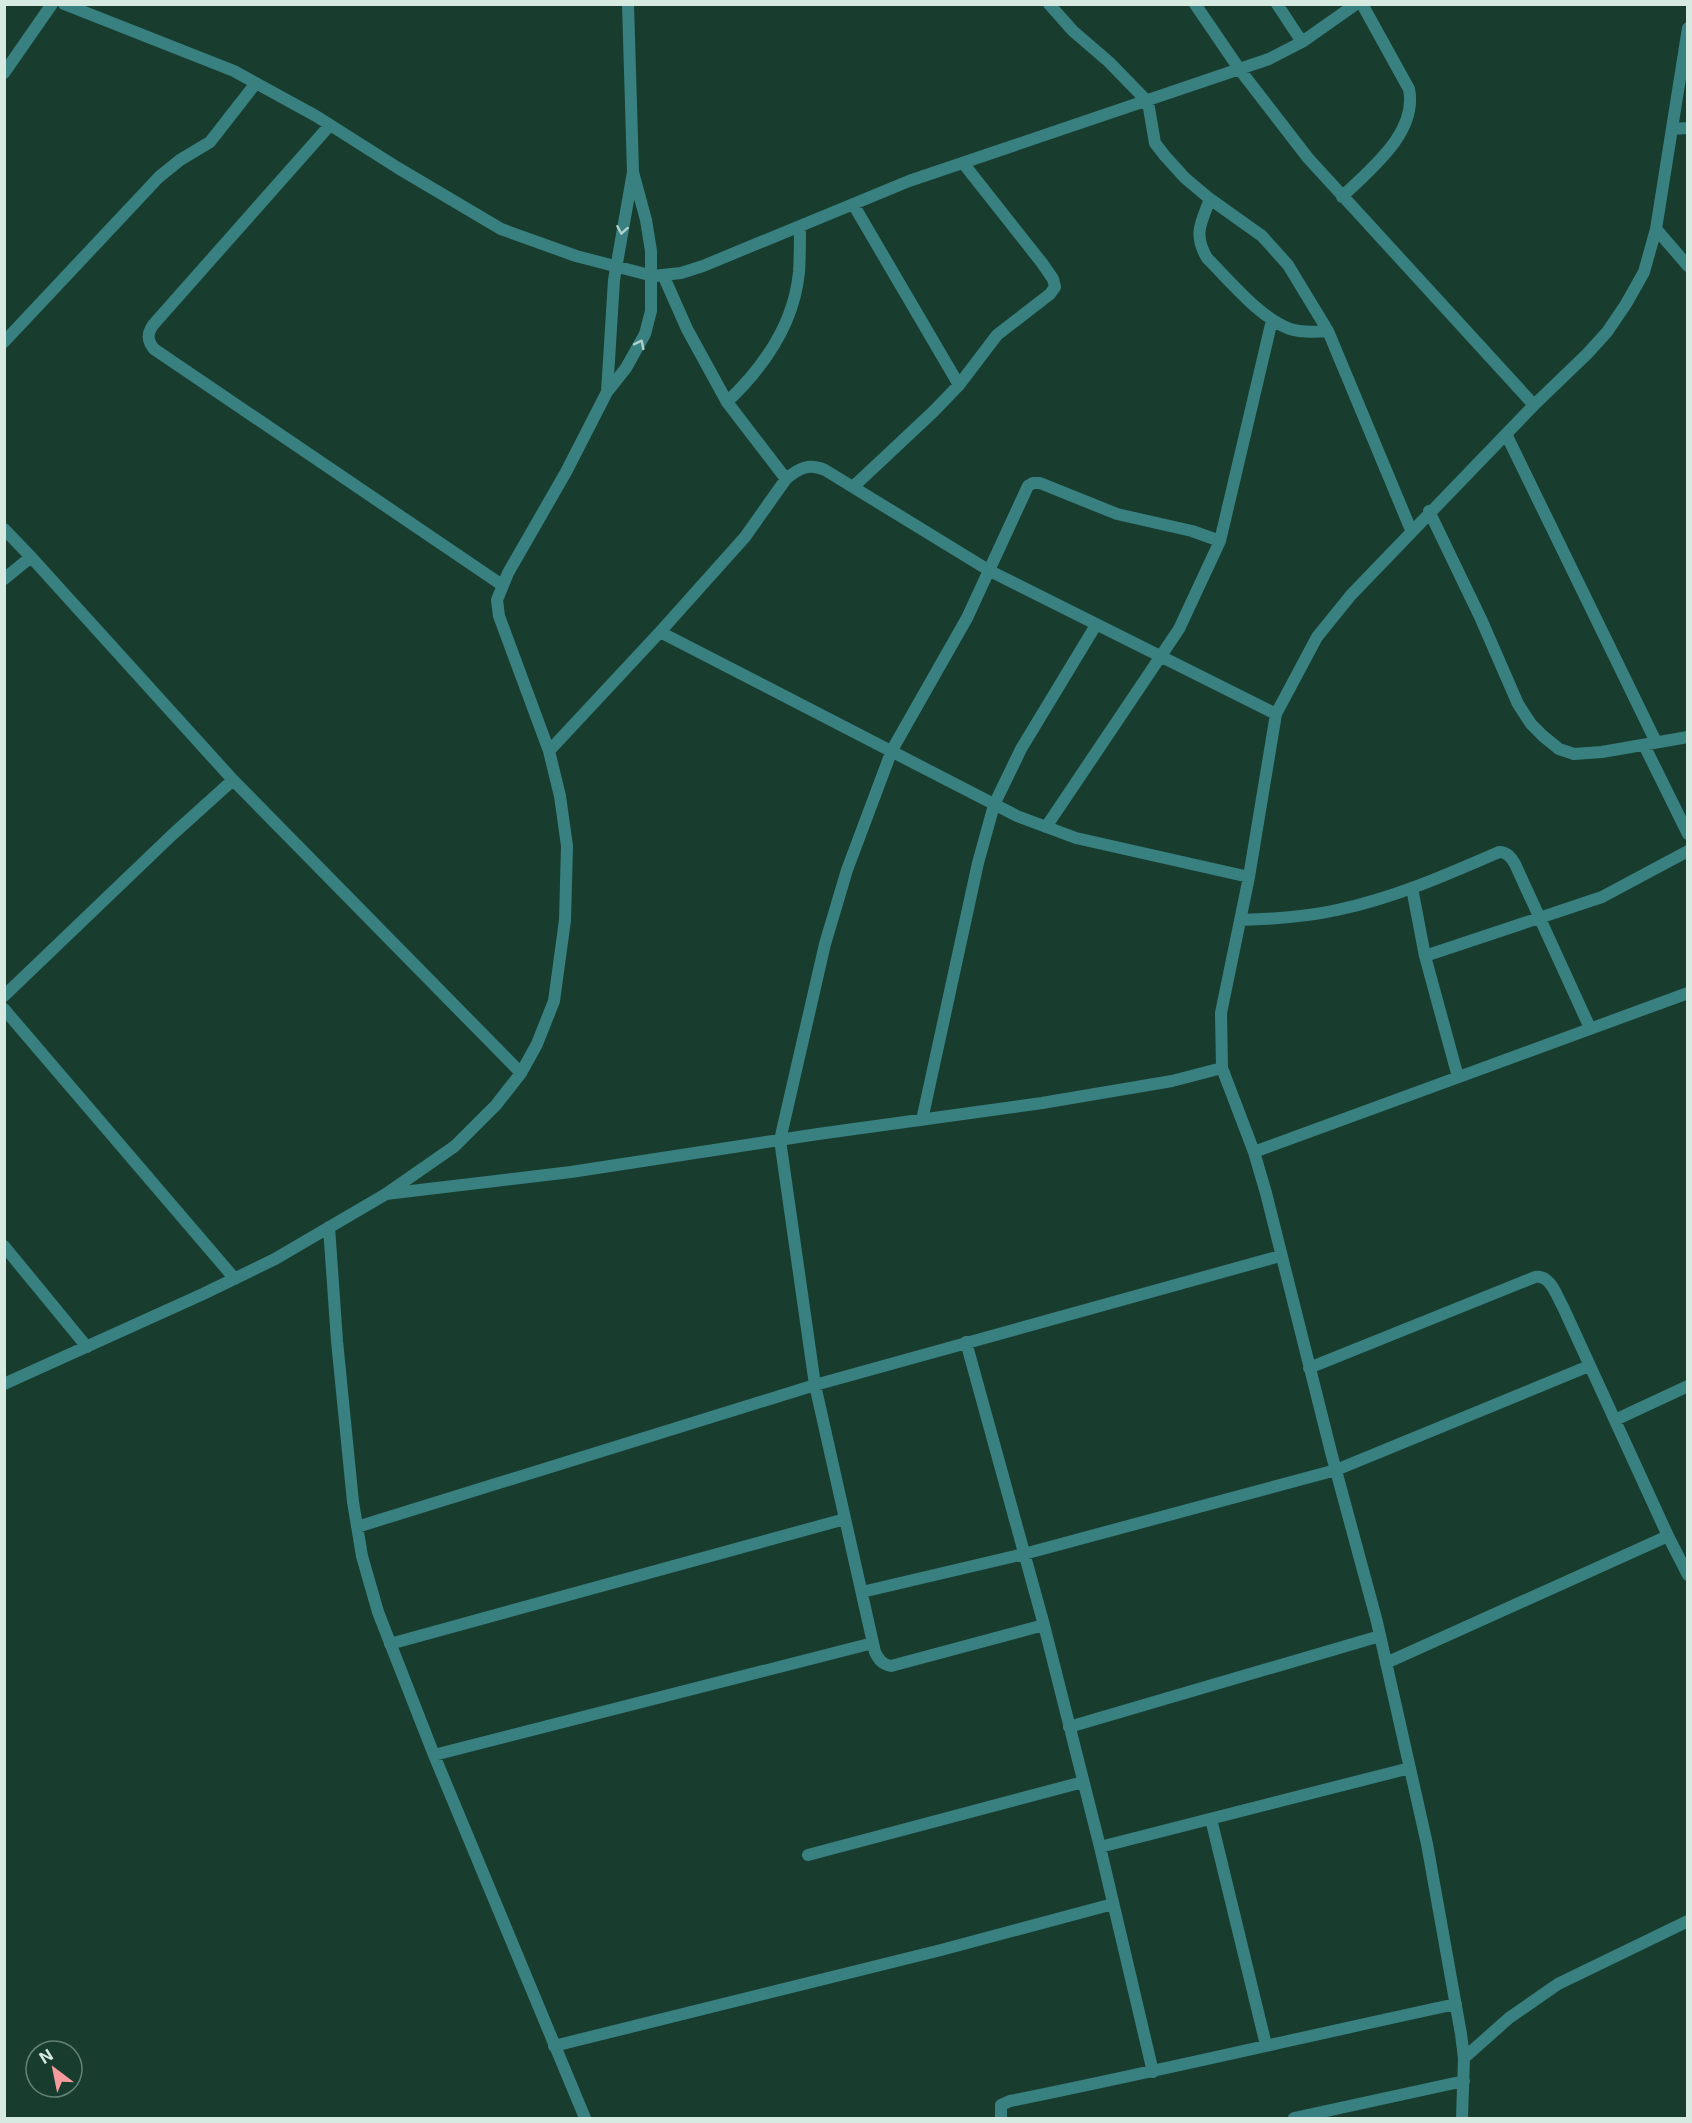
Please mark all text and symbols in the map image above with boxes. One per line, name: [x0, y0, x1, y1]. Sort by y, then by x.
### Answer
one-way arrow: [616, 225, 629, 235]
one-way arrow: [633, 339, 644, 350]
north arrow: [24, 2039, 84, 2099]
text: N: [36, 2045, 57, 2068]

